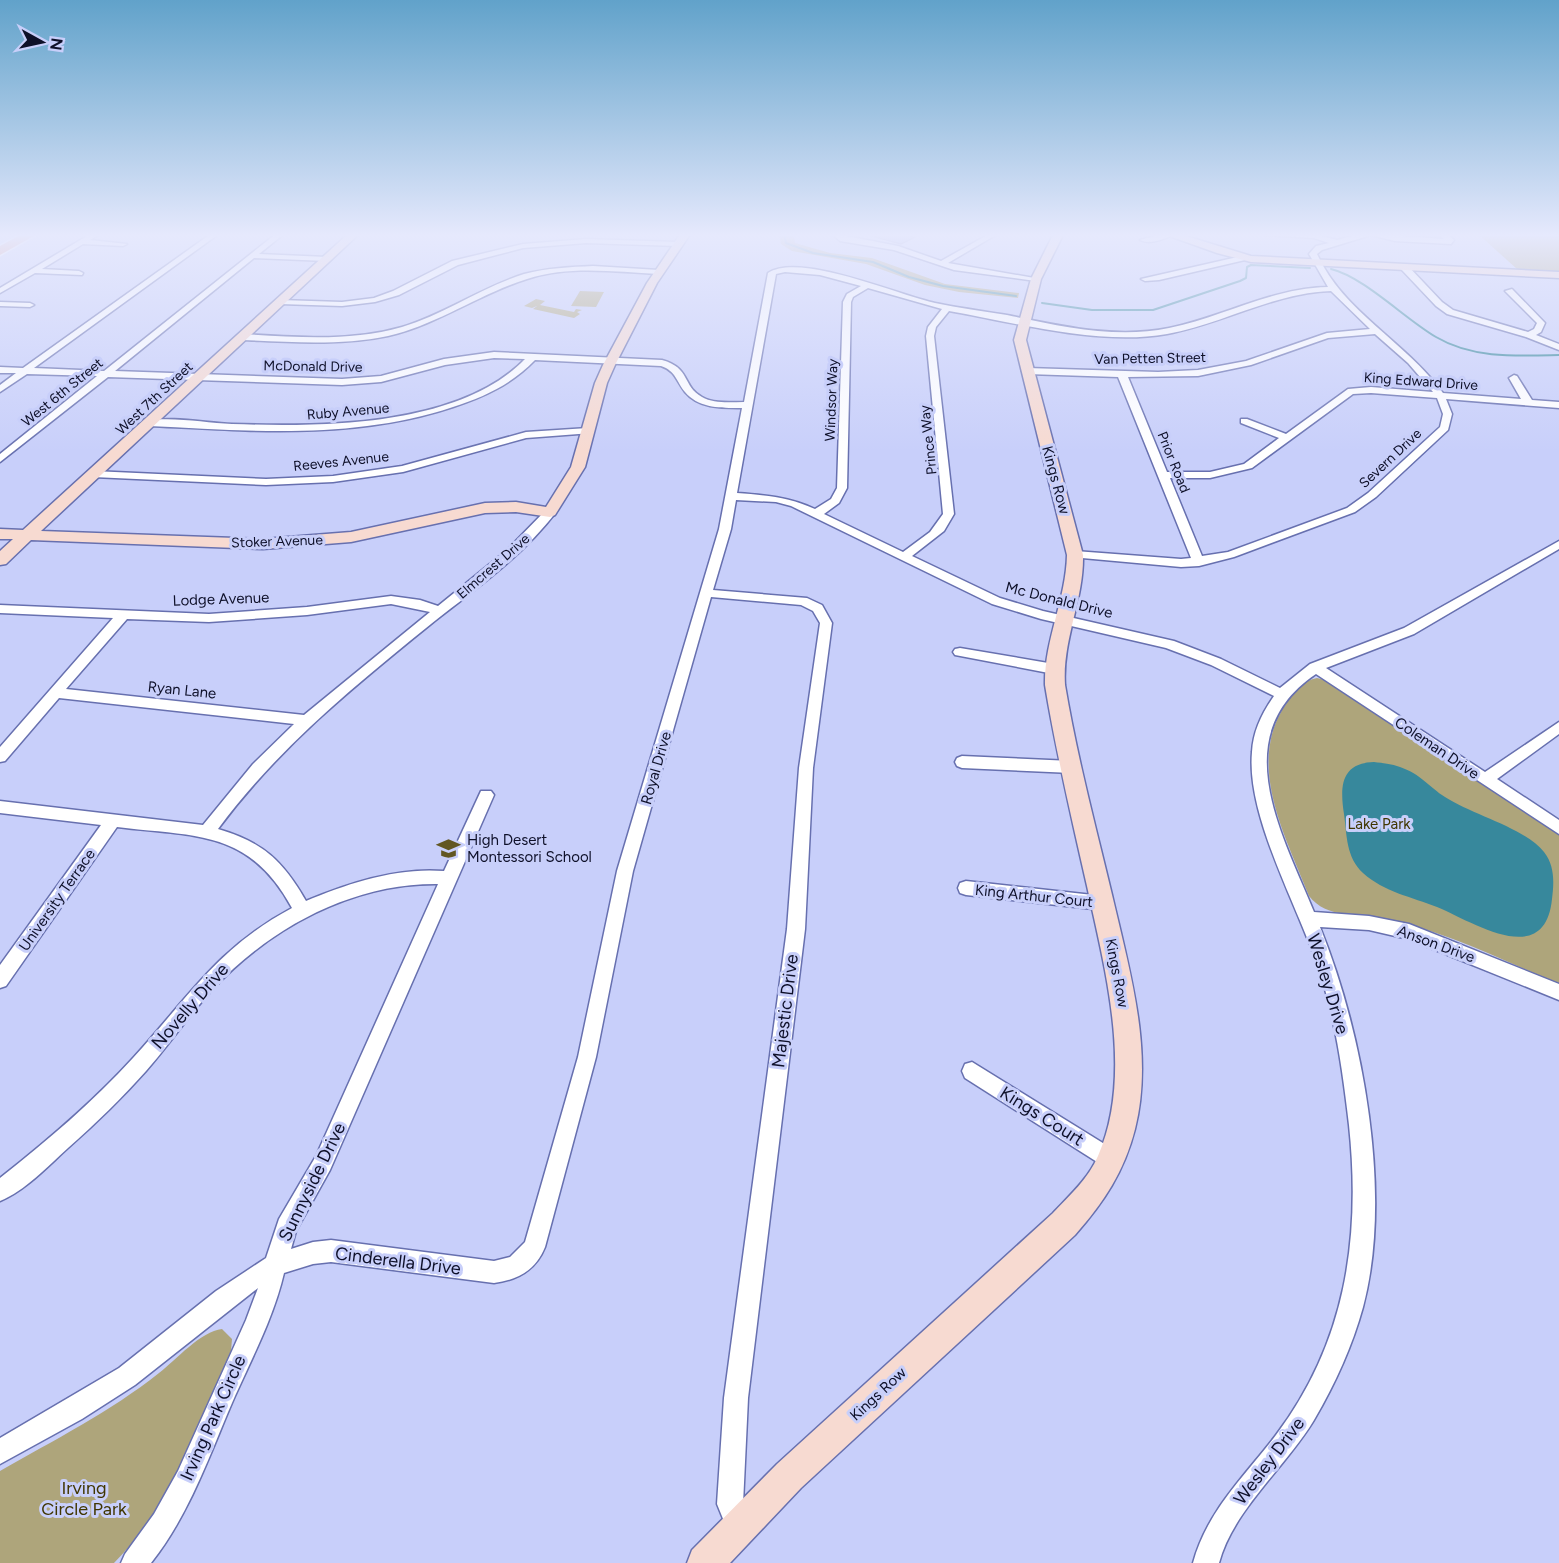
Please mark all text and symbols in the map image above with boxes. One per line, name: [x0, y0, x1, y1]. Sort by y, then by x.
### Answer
north arrow: [12, 12, 72, 72]
text: N: [46, 37, 67, 51]
street label: Van Petten Street: [1094, 349, 1206, 368]
street label: West 6th Street: [18, 354, 106, 430]
street label: McDonald Drive: [263, 357, 363, 376]
street label: West 7th Street: [112, 358, 196, 438]
street label: Windsor Way: [822, 358, 841, 442]
street label: King Edward Drive: [1363, 369, 1479, 394]
street label: Ruby Avenue: [306, 399, 390, 424]
street label: Prince Way: [916, 404, 941, 476]
street label: Severn Drive: [1356, 425, 1425, 492]
street label: Prior Road: [1154, 429, 1194, 495]
street label: Kings Row: [1038, 444, 1074, 516]
street label: Reeves Avenue: [292, 448, 390, 475]
street label: Elmcrest Drive: [453, 530, 533, 603]
street label: Stoker Avenue: [231, 531, 324, 552]
street label: Mc Donald Drive: [1003, 578, 1115, 622]
street label: Lodge Avenue: [172, 588, 270, 610]
street label: Ryan Lane: [147, 677, 217, 703]
street label: Coleman Drive: [1391, 713, 1483, 783]
street label: Royal Drive: [637, 729, 675, 807]
park label: Lake Park: [1348, 815, 1411, 833]
place label: High Desert Montessori School: [467, 831, 592, 866]
school or university icon: High Desert Montessori School: [436, 836, 462, 862]
street label: University Terrace: [15, 845, 99, 955]
street label: King Arthur Court: [974, 881, 1094, 911]
street label: Anson Drive: [1395, 922, 1477, 966]
street label: Wesley Drive: [1302, 931, 1354, 1037]
street label: Kings Row: [1101, 937, 1133, 1009]
street label: Majestic Drive: [767, 953, 803, 1069]
street label: Novelly Drive: [147, 958, 233, 1053]
street label: Kings Court: [996, 1082, 1088, 1151]
street label: Sunnyside Drive: [274, 1119, 350, 1245]
street label: Cinderella Drive: [334, 1242, 462, 1280]
street label: Irving Park Circle: [175, 1352, 251, 1484]
street label: Kings Row: [846, 1363, 910, 1425]
street label: Wesley Drive: [1229, 1413, 1309, 1509]
park label: Irving Circle Park: [41, 1477, 127, 1520]

